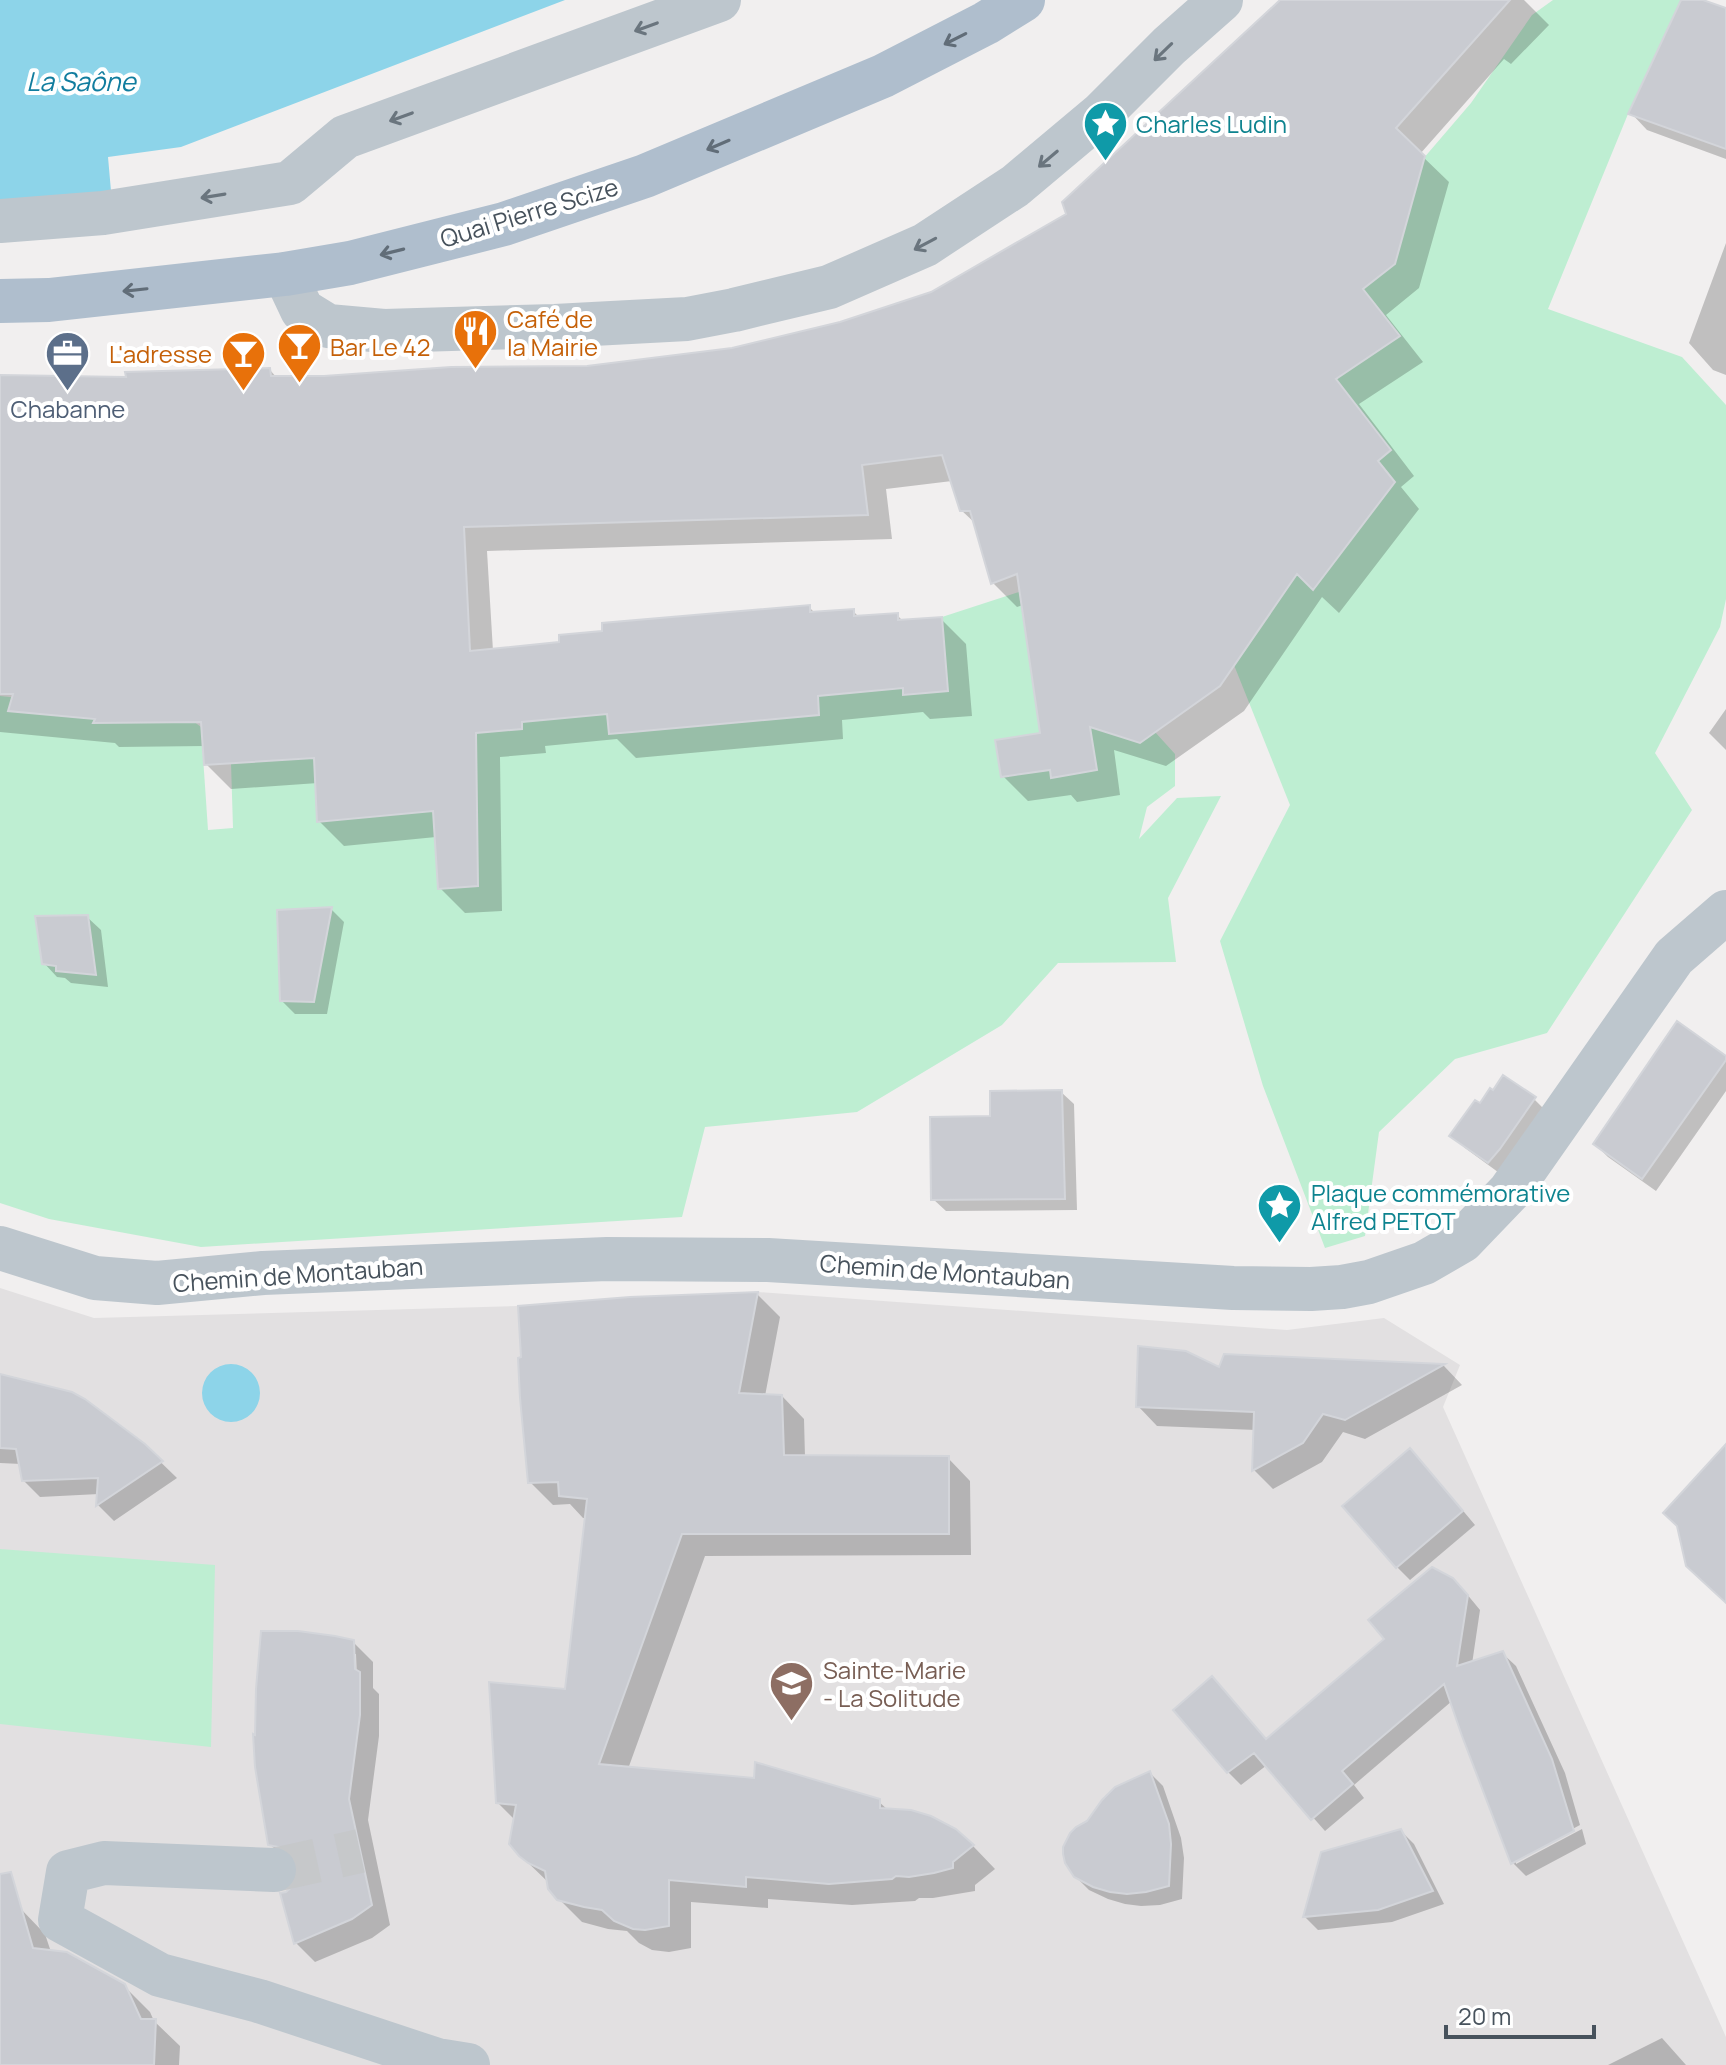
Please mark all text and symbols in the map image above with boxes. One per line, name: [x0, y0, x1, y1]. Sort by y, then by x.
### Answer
one-way arrow: [634, 21, 658, 35]
one-way arrow: [944, 31, 968, 47]
one-way arrow: [1154, 42, 1173, 61]
water label: La Saône: [26, 63, 137, 99]
place icon: Charles Ludin: [1081, 99, 1129, 162]
place label: Charles Ludin: [1136, 107, 1287, 140]
one-way arrow: [390, 111, 414, 125]
one-way arrow: [707, 139, 731, 154]
one-way arrow: [1038, 150, 1058, 168]
street label: Quai Pierre Scize: [436, 169, 622, 255]
one-way arrow: [201, 189, 226, 204]
one-way arrow: [913, 236, 937, 252]
one-way arrow: [380, 246, 405, 261]
one-way arrow: [122, 283, 149, 298]
place label: Café de la Mairie: [507, 302, 598, 363]
restaurant icon: Café de la Mairie: [452, 308, 500, 371]
bar icon: Bar Le 42: [275, 322, 323, 385]
bar icon: L'adresse: [219, 329, 267, 392]
office icon: Chabanne: [44, 330, 92, 393]
place label: Bar Le 42: [330, 330, 430, 363]
place label: L'adresse: [109, 337, 212, 370]
place label: Chabanne: [11, 392, 125, 425]
place label: Plaque commémorative Alfred PETOT: [1311, 1176, 1570, 1237]
place icon: Plaque commémorative Alfred PETOT: [1256, 1182, 1304, 1245]
street label: Chemin de Montauban: [819, 1246, 1071, 1296]
street label: Chemin de Montauban: [172, 1249, 424, 1299]
place label: Sainte-Marie - La Solitude: [823, 1653, 966, 1714]
school or university icon: Sainte-Marie - La Solitude: [768, 1659, 816, 1722]
scale bar: [1446, 1989, 1594, 2039]
text: 20 m: [1458, 1999, 1511, 2032]

